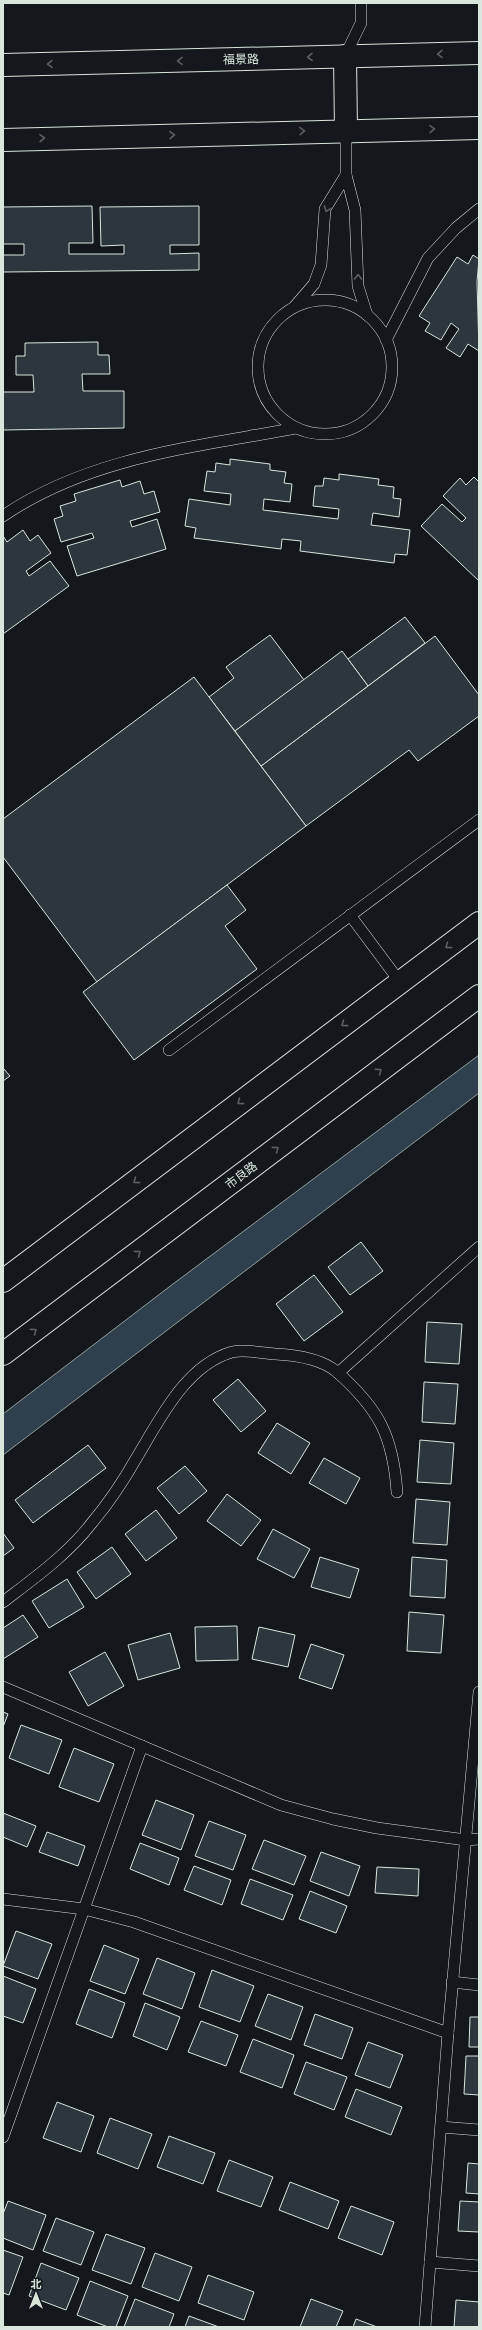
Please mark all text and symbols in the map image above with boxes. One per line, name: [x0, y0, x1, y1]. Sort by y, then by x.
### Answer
one-way arrow: [437, 50, 443, 58]
street label: 福景路: [223, 51, 259, 67]
one-way arrow: [307, 53, 313, 61]
one-way arrow: [177, 56, 183, 65]
one-way arrow: [47, 60, 53, 68]
one-way arrow: [429, 125, 435, 133]
one-way arrow: [299, 127, 305, 136]
one-way arrow: [169, 131, 175, 139]
one-way arrow: [39, 134, 45, 143]
one-way arrow: [323, 205, 332, 212]
one-way arrow: [354, 274, 362, 280]
one-way arrow: [445, 941, 452, 948]
one-way arrow: [341, 1020, 348, 1027]
one-way arrow: [375, 1069, 382, 1076]
one-way arrow: [237, 1098, 244, 1105]
one-way arrow: [271, 1147, 278, 1154]
street label: 市良路: [222, 1158, 260, 1192]
one-way arrow: [134, 1176, 141, 1183]
one-way arrow: [134, 1250, 141, 1258]
one-way arrow: [30, 1329, 37, 1336]
north arrow: [16, 2274, 56, 2314]
text: 北: [31, 2277, 42, 2291]

